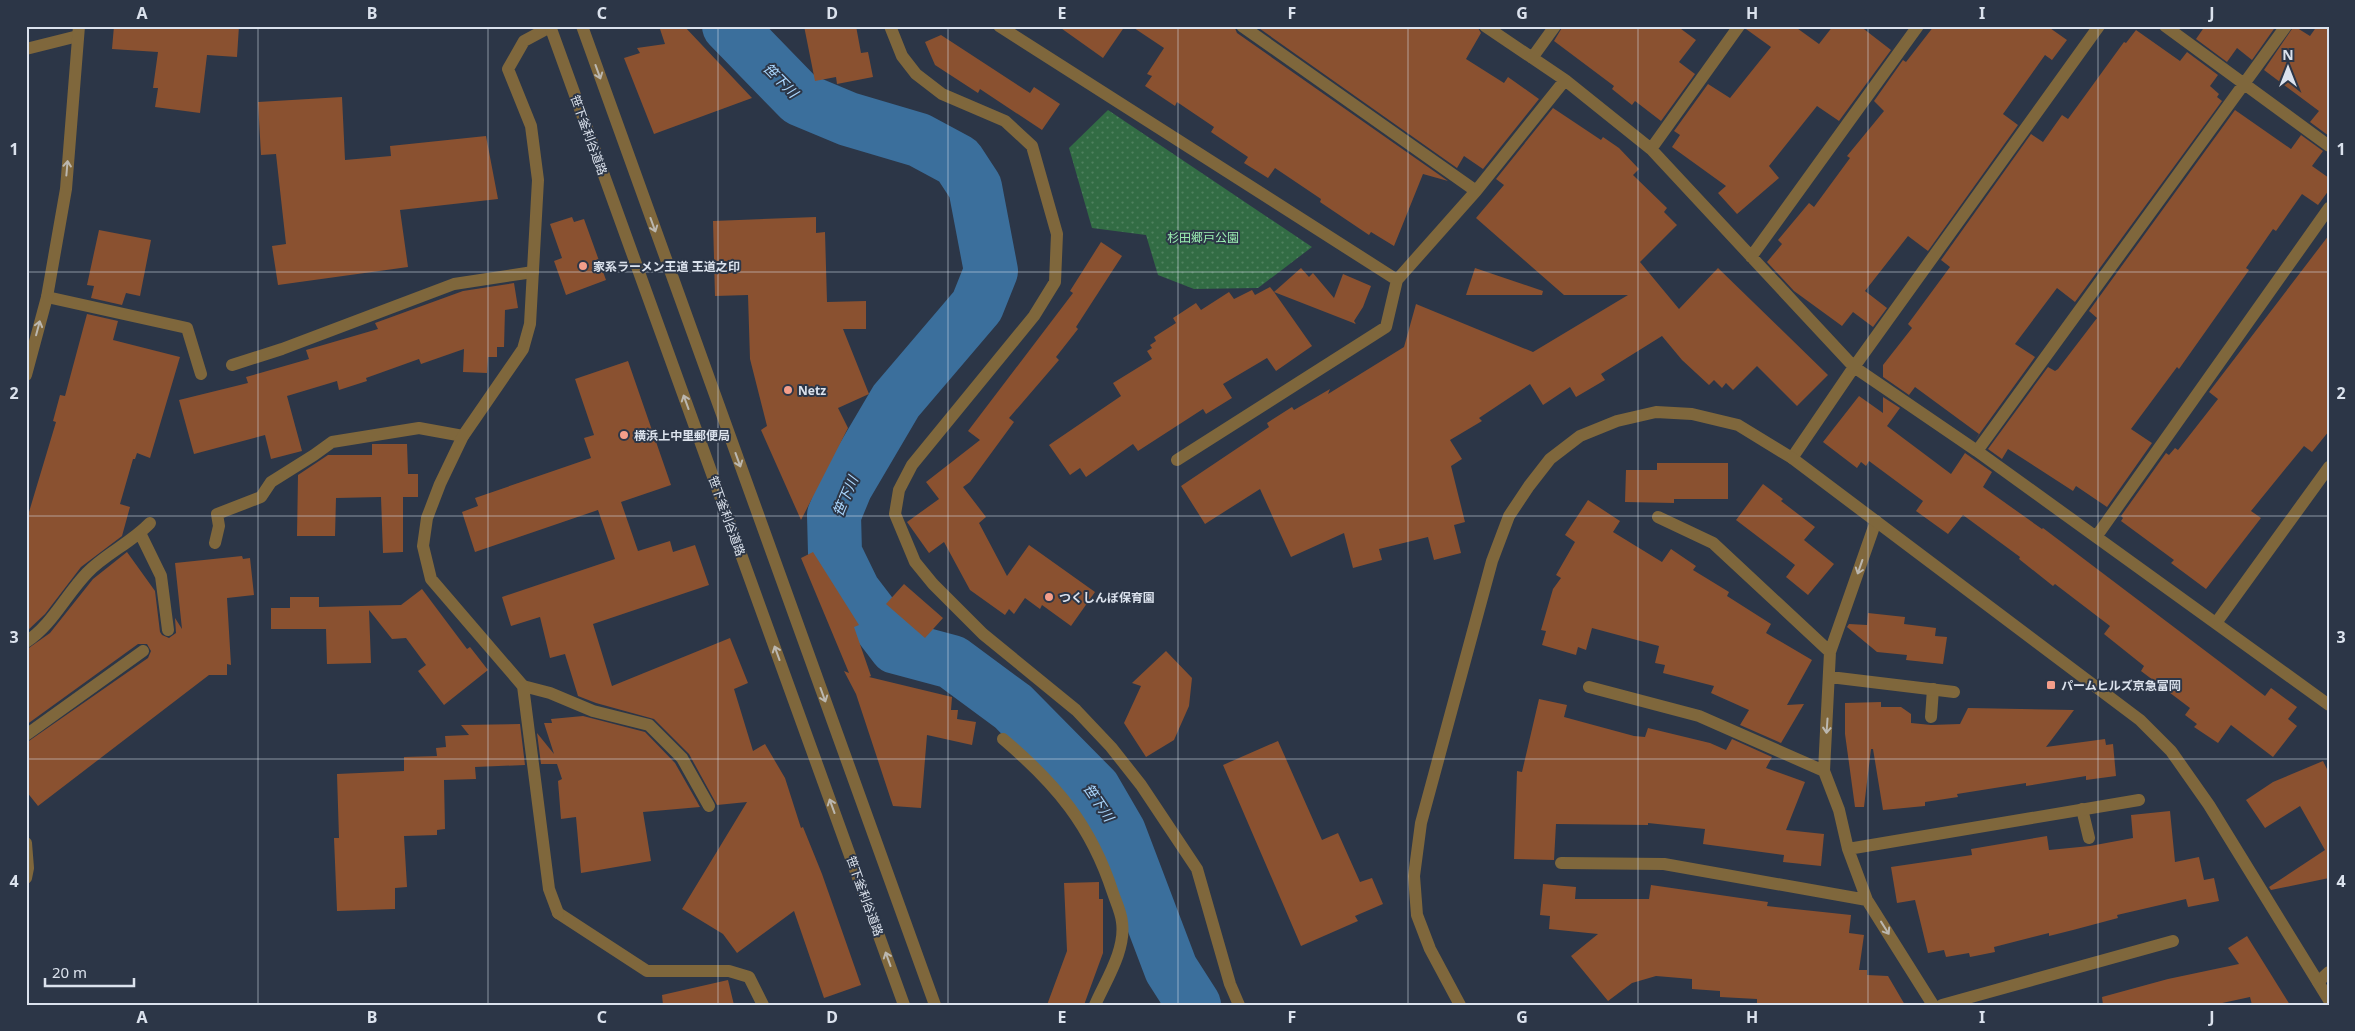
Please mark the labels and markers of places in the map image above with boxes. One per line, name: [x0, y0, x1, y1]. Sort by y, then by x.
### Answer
place label: 家系ラーメン王道 王道之印: [593, 258, 740, 275]
marker: 家系ラーメン王道 王道之印: [577, 260, 589, 272]
place label: Netz: [798, 382, 826, 399]
marker: Netz: [782, 384, 794, 396]
place label: 横浜上中里郵便局: [634, 427, 730, 444]
marker: 横浜上中里郵便局: [618, 429, 630, 441]
place label: つくしんぼ保育園: [1059, 589, 1155, 606]
marker: つくしんぼ保育園: [1043, 591, 1055, 603]
place label: パームヒルズ京急富岡: [2061, 677, 2181, 694]
marker: パームヒルズ京急富岡: [2045, 679, 2057, 691]

